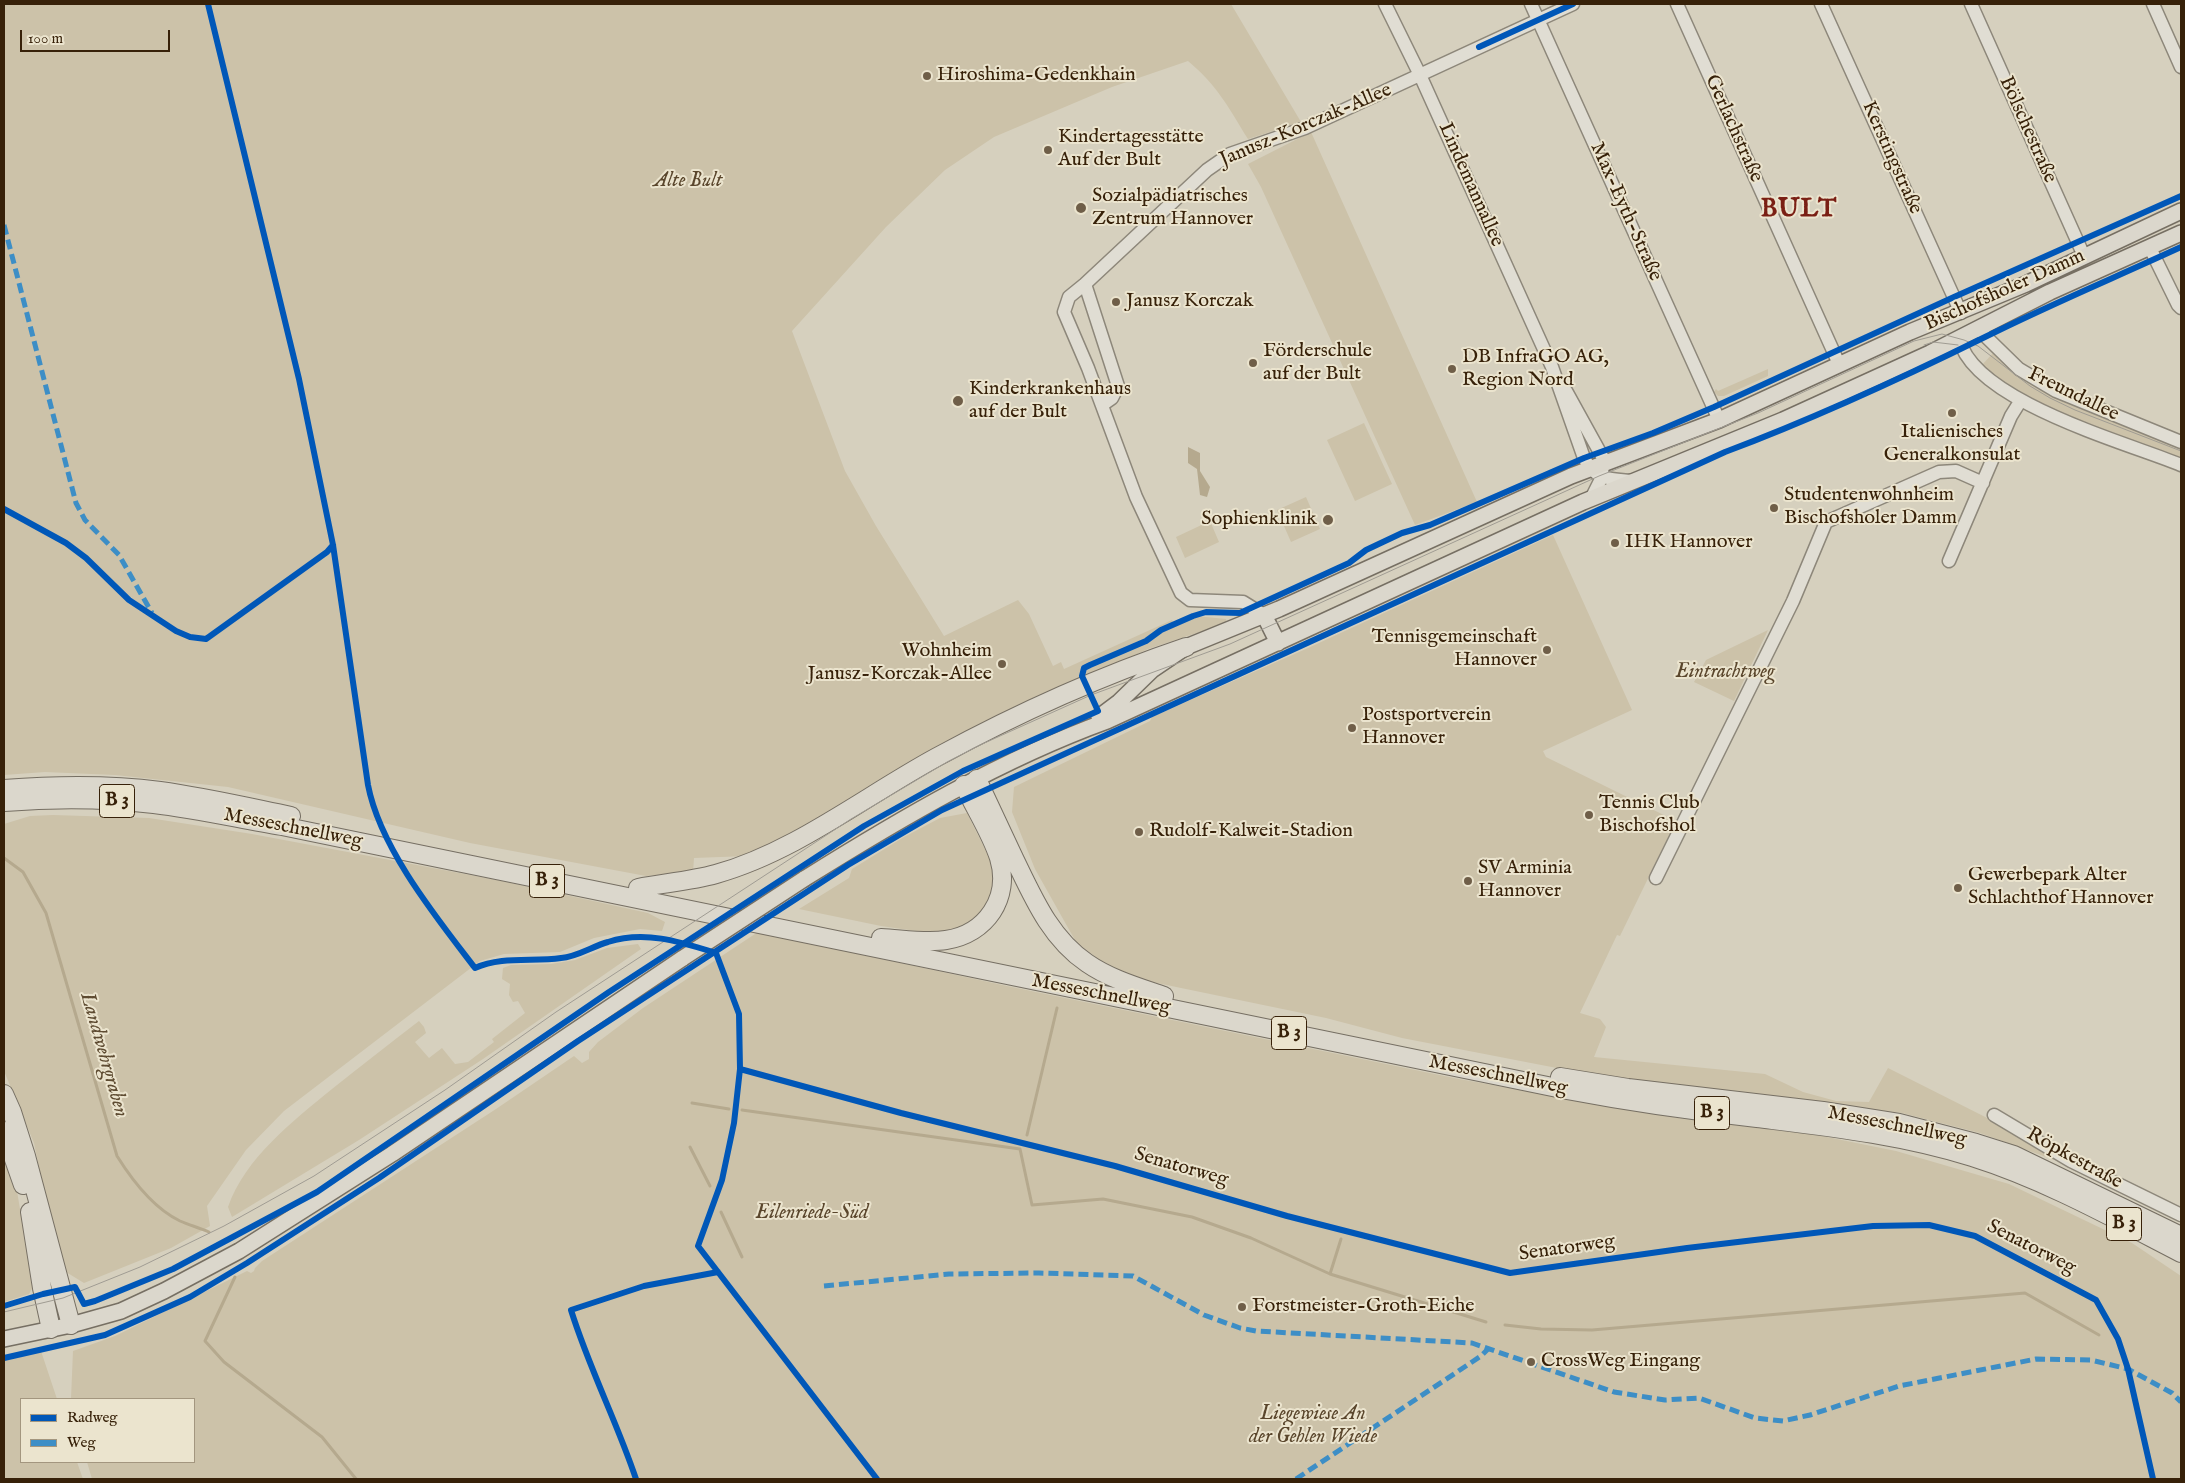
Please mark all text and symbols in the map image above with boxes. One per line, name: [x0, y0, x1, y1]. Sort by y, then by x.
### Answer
scale bar: [22, 20, 172, 52]
text: 100 m: [28, 29, 63, 48]
place label: Hiroshima-Gedenkhain: [937, 64, 1136, 88]
marker: Hiroshima-Gedenkhain: [921, 70, 933, 82]
street label: Gerlachstraße: [1699, 72, 1767, 186]
street label: Bölschestraße: [1993, 73, 2061, 187]
street label: Janusz-Korczak-Allee: [1216, 79, 1396, 173]
street label: Kerstingstraße: [1855, 98, 1927, 218]
street label: Lindemannallee: [1432, 119, 1508, 251]
place label: Kindertagesstätte Auf der Bult: [1058, 126, 1204, 173]
street label: Max-Eyth-Straße: [1584, 139, 1666, 285]
marker: Kindertagesstätte Auf der Bult: [1042, 144, 1054, 156]
park label: Alte Bult: [654, 170, 722, 194]
place label: Sozialpädiatrisches Zentrum Hannover: [1092, 185, 1253, 232]
district label: BULT: [1760, 196, 1838, 226]
marker: Sozialpädiatrisches Zentrum Hannover: [1074, 201, 1088, 215]
street label: Bischofsholer Damm: [1921, 245, 2089, 337]
place label: Janusz Korczak: [1126, 290, 1253, 314]
marker: Janusz Korczak: [1110, 296, 1122, 308]
place label: Förderschule auf der Bult: [1263, 340, 1372, 387]
place label: DB InfraGO AG, Region Nord: [1462, 346, 1609, 393]
marker: Förderschule auf der Bult: [1247, 357, 1259, 369]
marker: DB InfraGO AG, Region Nord: [1446, 363, 1458, 375]
street label: Freundallee: [2023, 363, 2123, 427]
place label: Kinderkrankenhaus auf der Bult: [969, 378, 1131, 425]
marker: Kinderkrankenhaus auf der Bult: [951, 394, 965, 408]
marker: Italienisches Generalkonsulat: [1946, 407, 1958, 419]
place label: Italienisches Generalkonsulat: [1884, 421, 2020, 468]
place label: Studentenwohnheim Bischofsholer Damm: [1784, 484, 1957, 531]
marker: Studentenwohnheim Bischofsholer Damm: [1768, 502, 1780, 514]
place label: Sophienklinik: [1201, 508, 1317, 532]
marker: Sophienklinik: [1321, 513, 1335, 527]
place label: IHK Hannover: [1625, 531, 1753, 555]
marker: IHK Hannover: [1609, 537, 1621, 549]
place label: Tennisgemeinschaft Hannover: [1372, 626, 1537, 673]
place label: Wohnheim Janusz-Korczak-Allee: [808, 640, 992, 687]
marker: Tennisgemeinschaft Hannover: [1541, 644, 1553, 656]
marker: Wohnheim Janusz-Korczak-Allee: [996, 658, 1008, 670]
park label: Eintrachtweg: [1675, 661, 1775, 685]
place label: Postsportverein Hannover: [1362, 704, 1491, 751]
marker: Postsportverein Hannover: [1346, 722, 1358, 734]
road number: B 3: [100, 784, 134, 818]
place label: Tennis Club Bischofshol: [1599, 792, 1700, 839]
street label: Messeschnellweg: [222, 804, 364, 854]
marker: Tennis Club Bischofshol: [1583, 809, 1595, 821]
place label: Rudolf-Kalweit-Stadion: [1149, 820, 1353, 844]
marker: Rudolf-Kalweit-Stadion: [1133, 826, 1145, 838]
place label: SV Arminia Hannover: [1478, 857, 1572, 904]
road number: B 3: [530, 864, 564, 898]
place label: Gewerbepark Alter Schlachthof Hannover: [1968, 864, 2154, 911]
marker: SV Arminia Hannover: [1462, 875, 1474, 887]
marker: Gewerbepark Alter Schlachthof Hannover: [1952, 882, 1964, 894]
street label: Messeschnellweg: [1030, 970, 1172, 1020]
water label: Landwehrgraben: [73, 990, 133, 1120]
road number: B 3: [1272, 1016, 1306, 1050]
street label: Messeschnellweg: [1427, 1051, 1569, 1101]
road number: B 3: [1694, 1096, 1730, 1130]
street label: Messeschnellweg: [1826, 1102, 1968, 1152]
street label: Röpkestraße: [2022, 1123, 2126, 1195]
street label: Senatorweg: [1131, 1143, 1231, 1193]
park label: Eilenriede-Süd: [756, 1202, 868, 1226]
road number: B 3: [2106, 1208, 2142, 1240]
street label: Senatorweg: [1982, 1215, 2080, 1281]
street label: Senatorweg: [1517, 1230, 1617, 1268]
place label: Forstmeister-Groth-Eiche: [1252, 1295, 1474, 1319]
marker: Forstmeister-Groth-Eiche: [1236, 1301, 1248, 1313]
place label: CrossWeg Eingang: [1541, 1350, 1700, 1374]
marker: CrossWeg Eingang: [1525, 1356, 1537, 1368]
legend: [20, 1398, 195, 1463]
park label: Liegewiese An der Gehlen Wiede: [1249, 1403, 1377, 1450]
text: Radweg: [67, 1408, 118, 1427]
text: Weg: [67, 1433, 96, 1452]

